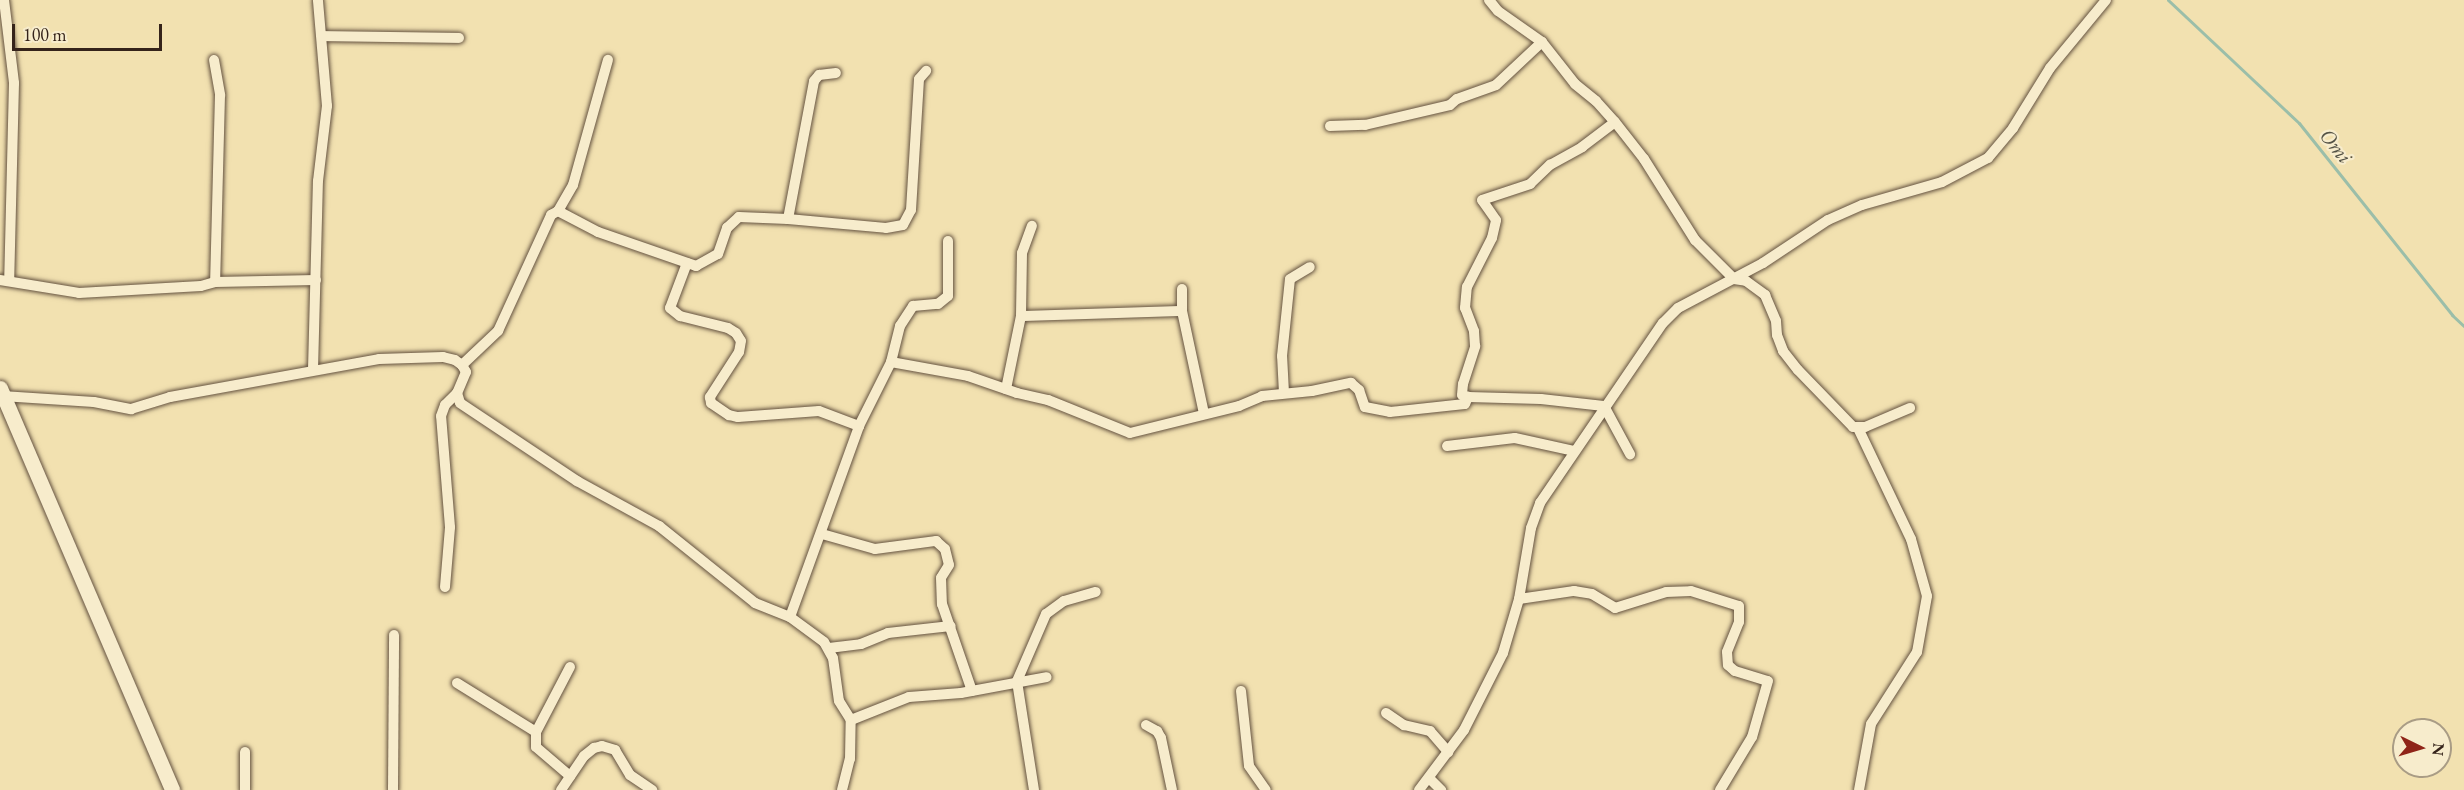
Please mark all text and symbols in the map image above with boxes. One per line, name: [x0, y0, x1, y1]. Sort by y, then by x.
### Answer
scale bar: [15, 12, 165, 50]
text: 100 m: [23, 23, 67, 46]
water label: Omi: [2314, 124, 2358, 168]
north arrow: [2392, 718, 2452, 778]
text: N: [2427, 742, 2449, 757]

